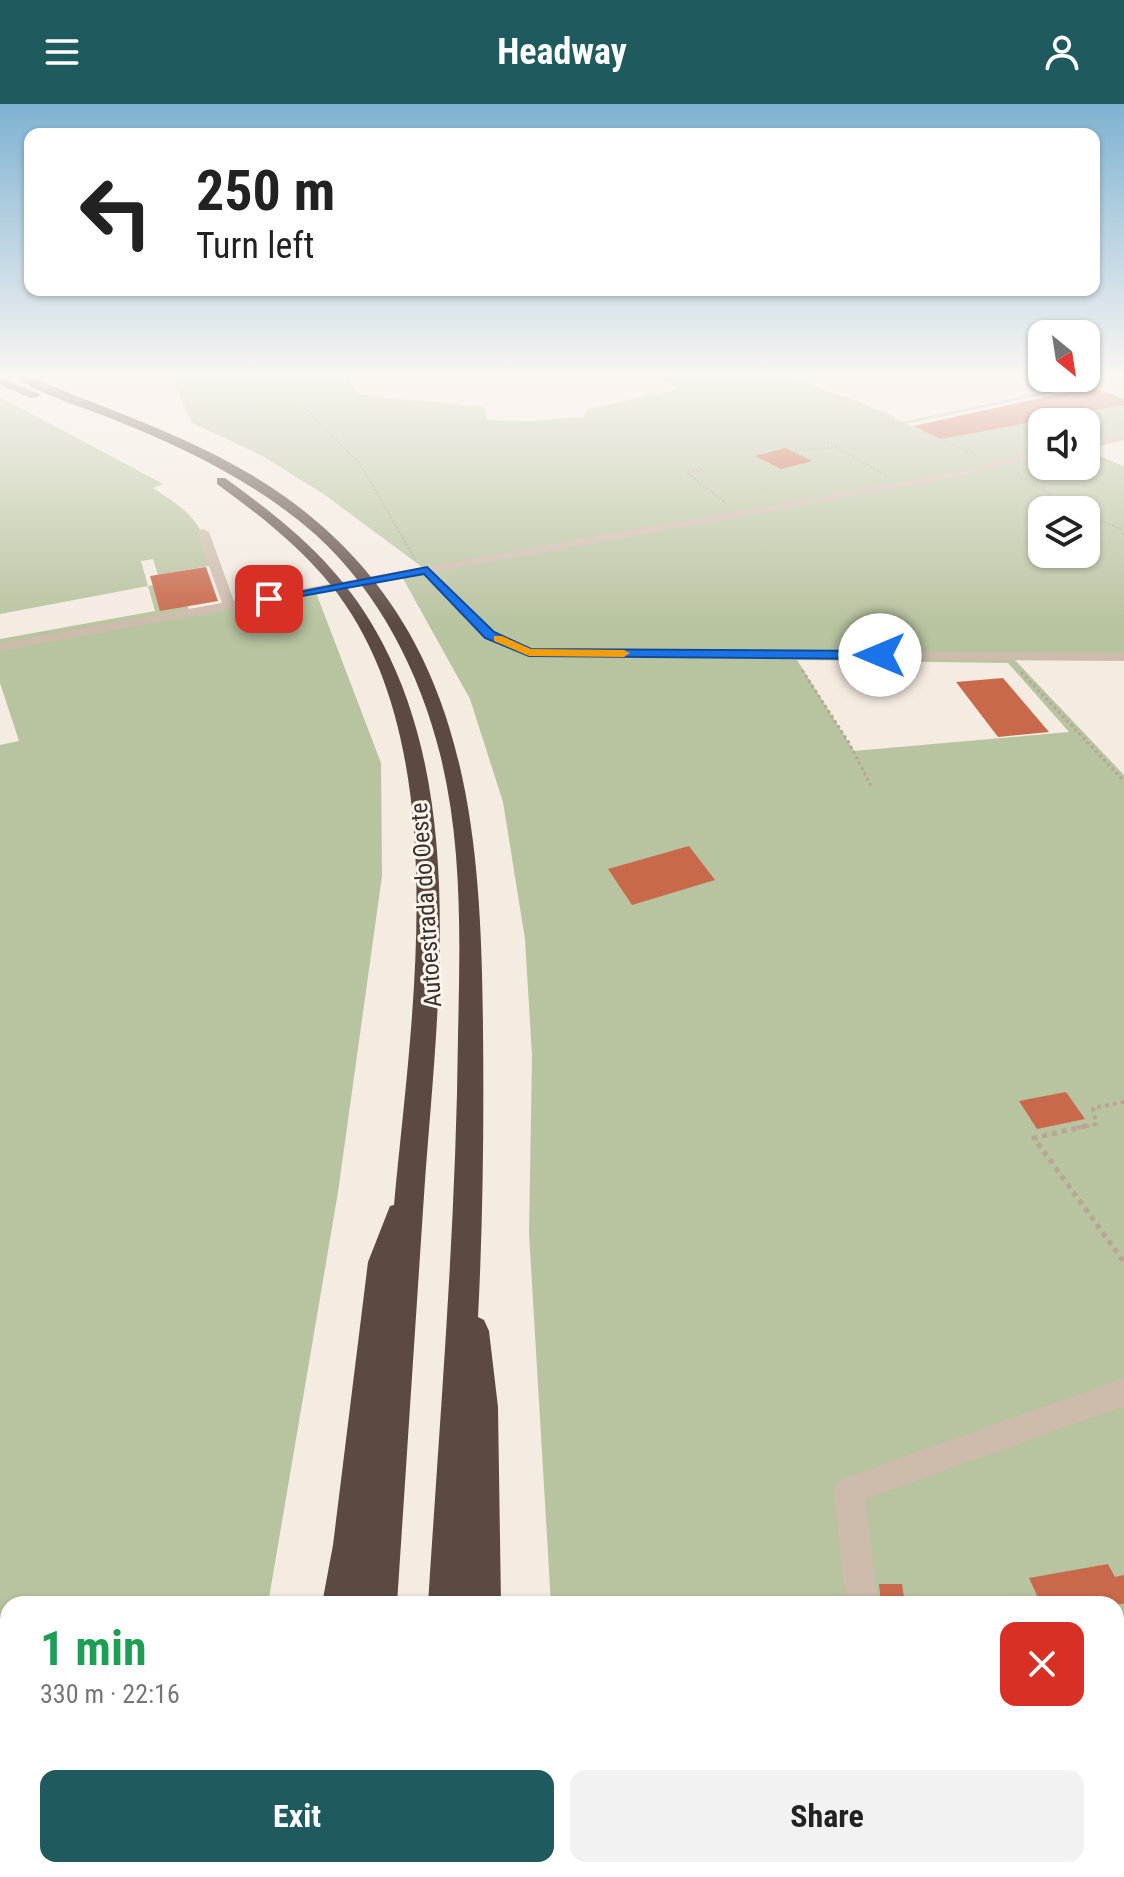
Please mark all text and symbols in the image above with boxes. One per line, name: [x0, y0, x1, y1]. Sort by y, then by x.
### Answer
icon: menu: [40, 30, 84, 74]
icon: person: [1040, 30, 1084, 74]
text: Headway: [497, 31, 627, 73]
text: 250 m: [196, 158, 335, 224]
icon: left: [64, 160, 168, 264]
text: Turn left: [196, 225, 314, 267]
north arrow: [1028, 320, 1100, 392]
map controls: [1028, 320, 1100, 568]
button: sound: [1028, 408, 1100, 480]
button: layers: [1028, 496, 1100, 568]
pin: [235, 565, 303, 633]
icon: arrive: [247, 577, 291, 621]
position arrow: [838, 613, 922, 697]
street label: Autoestrada do Oeste: [405, 802, 447, 1008]
text: 1 min: [40, 1620, 147, 1677]
button: close: [1000, 1622, 1084, 1706]
text: 330 m · 22:16: [40, 1679, 180, 1709]
button: Exit: [40, 1770, 554, 1862]
button: Share: [570, 1770, 1084, 1862]

